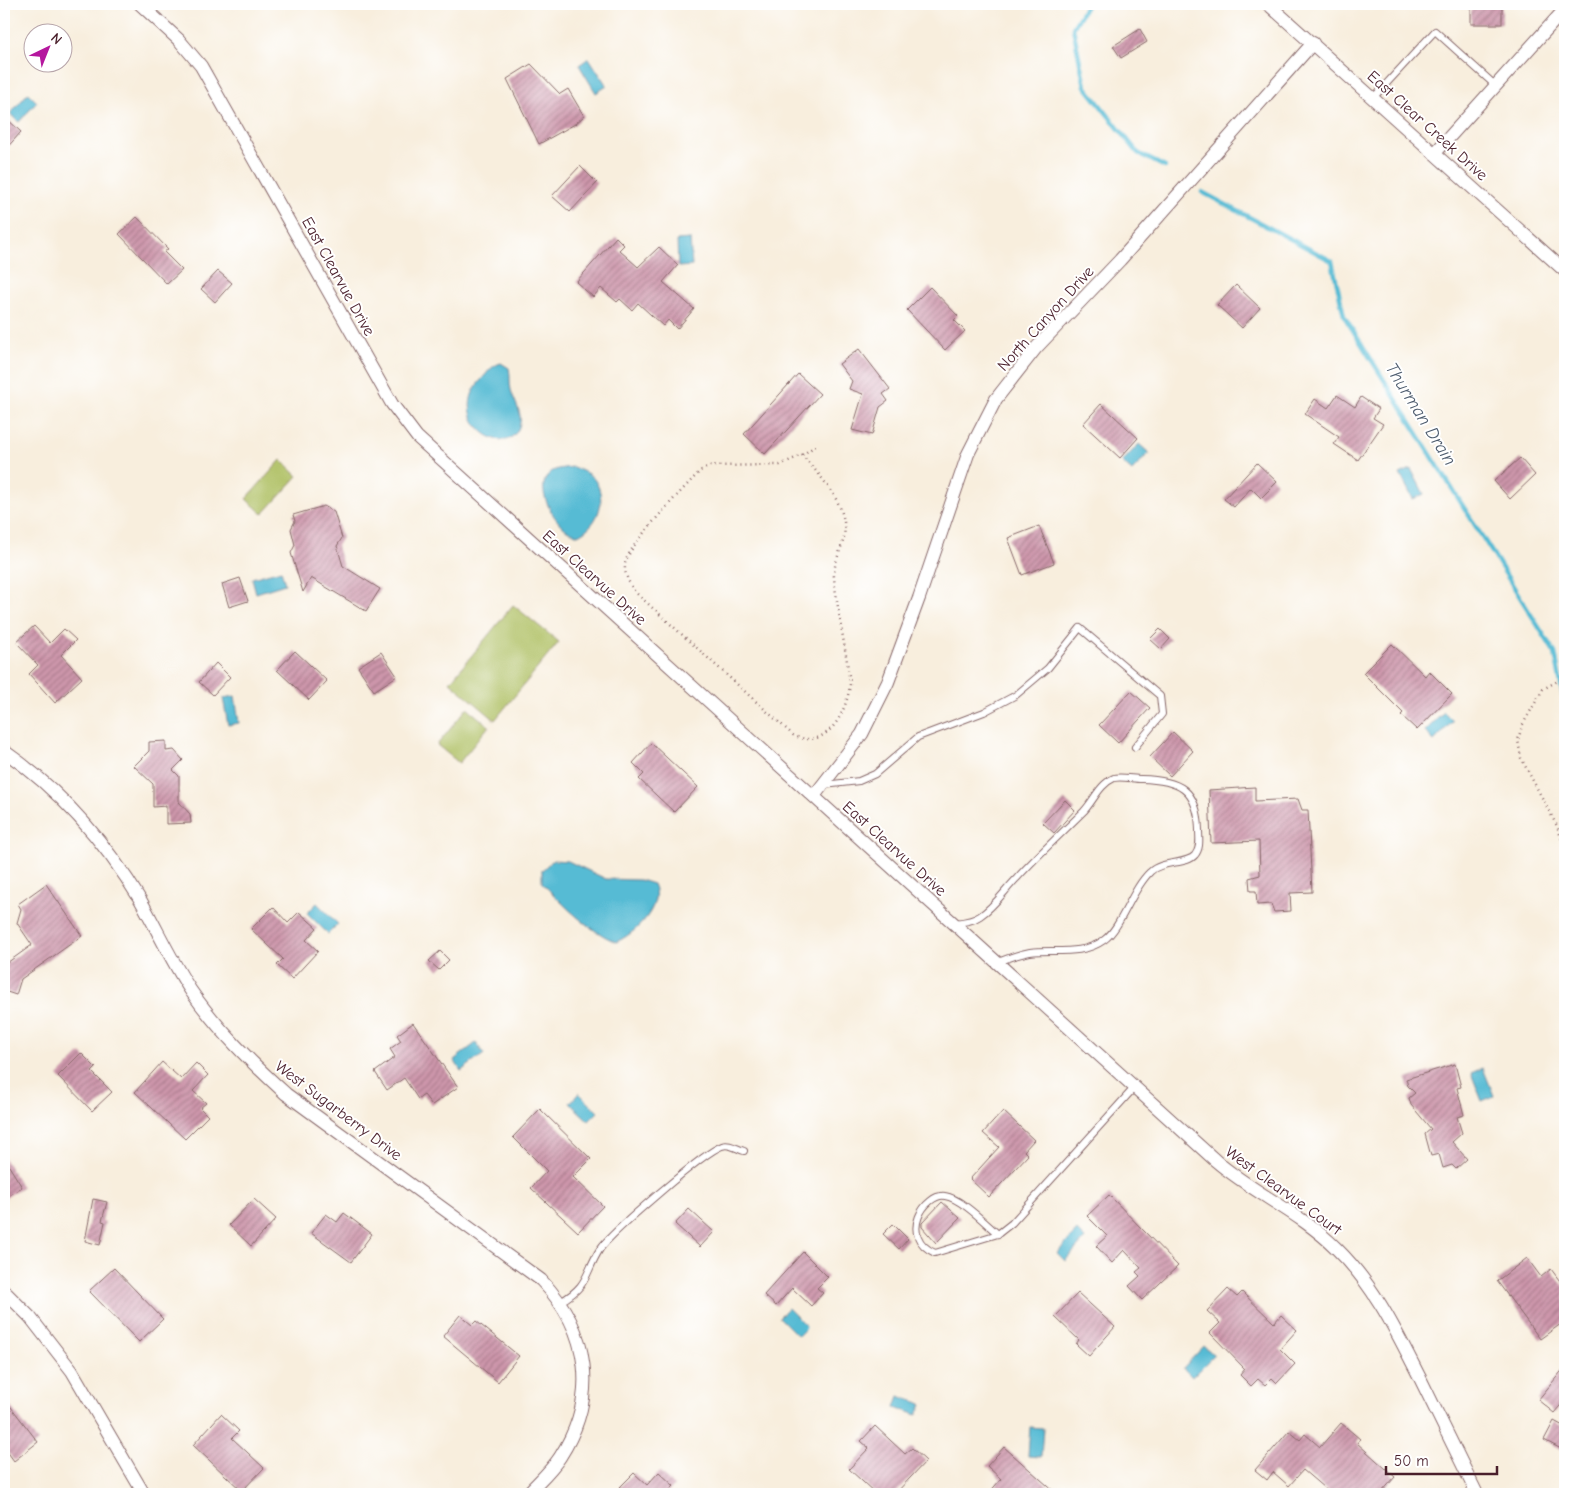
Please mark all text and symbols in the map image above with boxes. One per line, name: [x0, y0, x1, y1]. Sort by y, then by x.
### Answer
north arrow: [22, 22, 72, 72]
text: N: [47, 30, 66, 48]
street label: East Clear Creek Drive: [1364, 67, 1491, 184]
street label: East Clearvue Drive: [298, 214, 378, 339]
street label: North Canyon Drive: [994, 263, 1098, 375]
water label: Thurman Drain: [1381, 359, 1460, 469]
street label: East Clearvue Drive: [539, 527, 650, 629]
street label: East Clearvue Drive: [839, 798, 950, 900]
street label: West Sugarberry Drive: [272, 1057, 405, 1164]
street label: West Clearvue Court: [1222, 1143, 1345, 1239]
scale bar: [1386, 1443, 1498, 1475]
text: 50 m: [1394, 1452, 1429, 1470]

